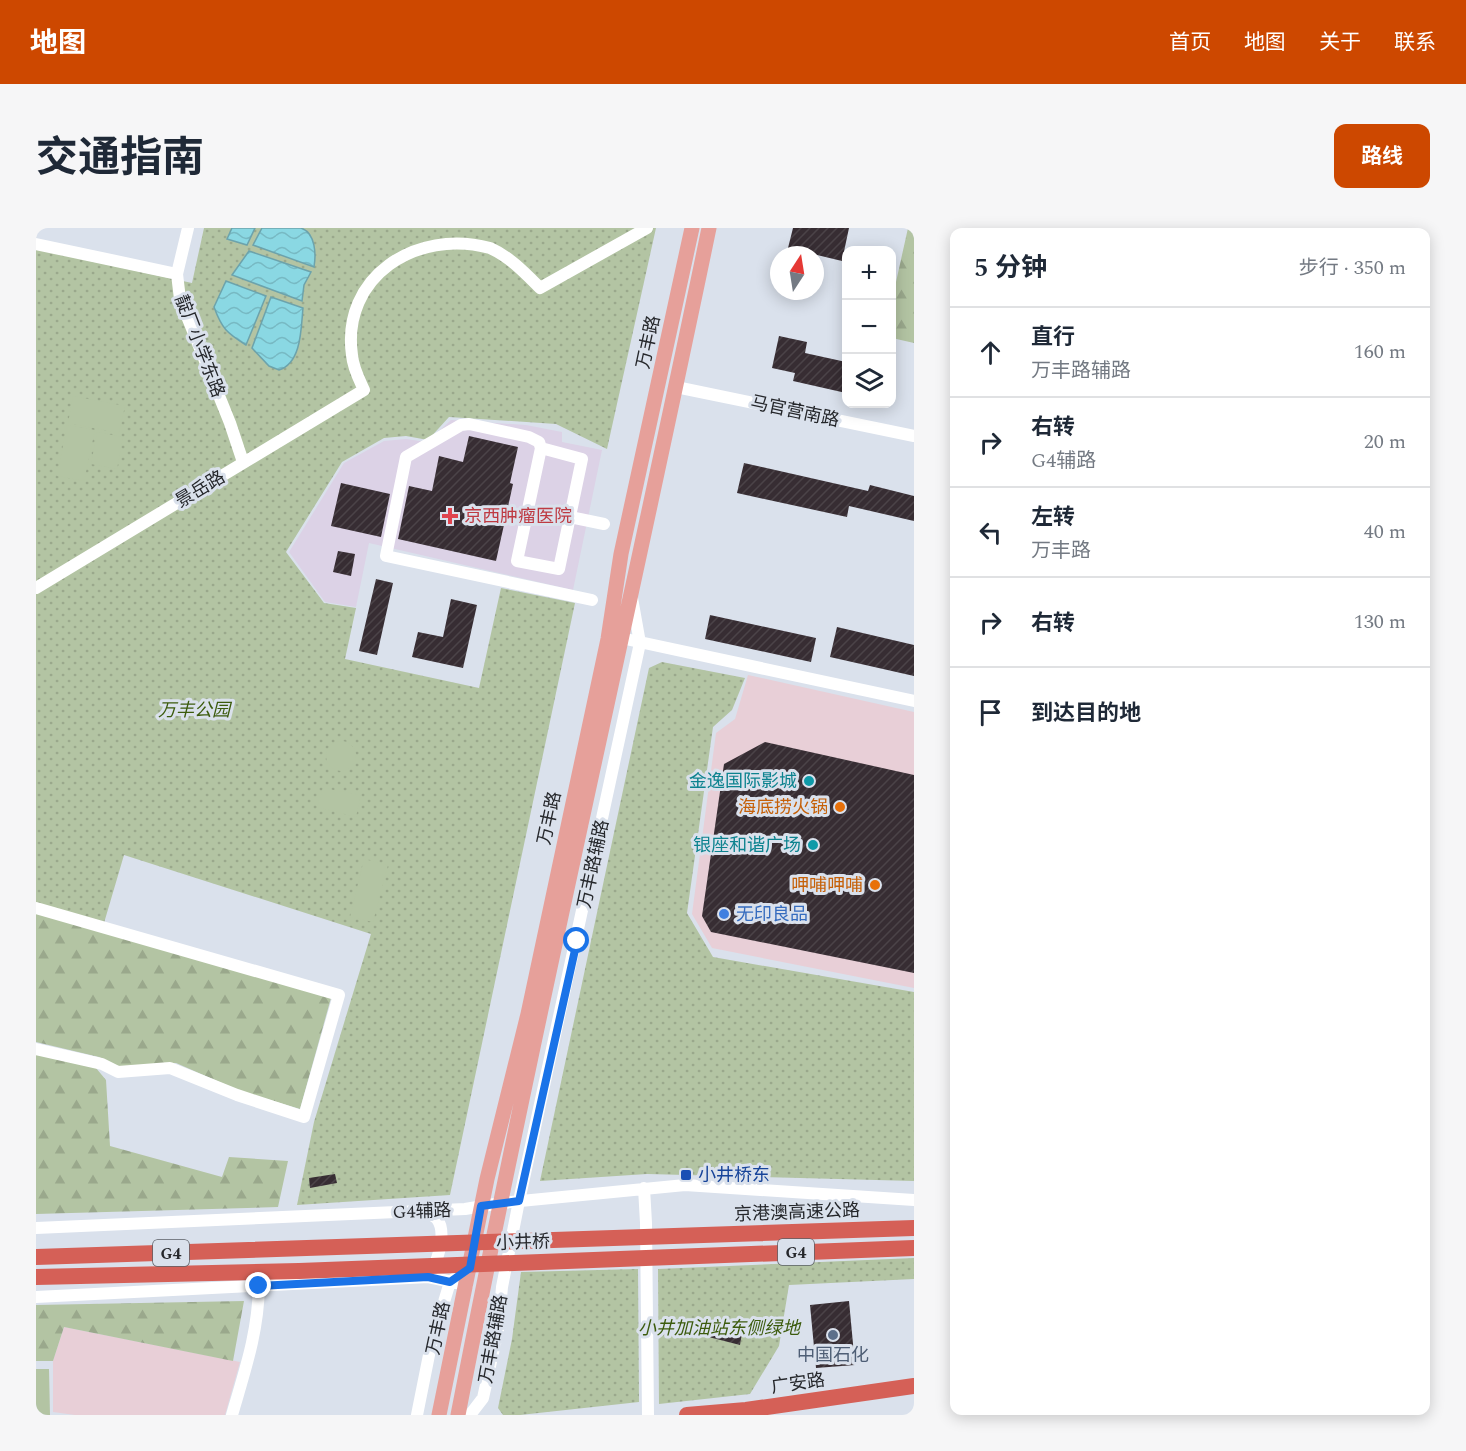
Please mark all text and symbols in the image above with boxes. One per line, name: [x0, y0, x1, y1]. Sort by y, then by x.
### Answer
text: 地图: [30, 22, 86, 65]
text: 首页: [1169, 27, 1211, 59]
text: 地图: [1244, 27, 1286, 59]
text: 关于: [1319, 27, 1361, 59]
text: 联系: [1394, 27, 1436, 59]
button: 路线: [1334, 124, 1430, 188]
text: 交通指南: [36, 127, 204, 190]
north arrow: [770, 246, 824, 300]
map controls: [842, 246, 896, 408]
button: +: [842, 246, 896, 300]
text: 5 分钟: [974, 248, 1047, 288]
text: 步行 · 350 m: [1299, 253, 1406, 283]
street label: 靛厂小学东路: [168, 291, 231, 401]
button: −: [842, 300, 896, 354]
street label: 万丰路: [630, 313, 667, 371]
text: 直行: [1031, 321, 1075, 354]
icon: ahead: [974, 336, 1007, 369]
text: 160 m: [1354, 337, 1406, 367]
button: layers: [842, 354, 896, 408]
text: 万丰路辅路: [1031, 356, 1131, 386]
street label: 马官营南路: [748, 389, 842, 434]
text: 右转: [1031, 411, 1075, 444]
icon: right: [974, 426, 1007, 459]
text: 20 m: [1364, 427, 1406, 457]
text: G4辅路: [1031, 446, 1096, 476]
street label: 景岳路: [170, 464, 230, 515]
text: 左转: [1031, 501, 1075, 534]
place label: 京西肿瘤医院: [464, 503, 572, 530]
marker: 京西肿瘤医院: [441, 507, 459, 525]
icon: left: [974, 516, 1007, 549]
text: 40 m: [1364, 517, 1406, 547]
text: 万丰路: [1031, 536, 1091, 566]
icon: right: [974, 606, 1007, 639]
text: 右转: [1031, 607, 1075, 640]
text: 130 m: [1354, 607, 1406, 637]
icon: arrive: [974, 696, 1007, 729]
park label: 万丰公园: [158, 697, 233, 724]
text: 到达目的地: [1031, 697, 1141, 730]
place label: 金逸国际影城: [689, 768, 797, 795]
marker: 金逸国际影城: [802, 774, 816, 788]
street label: 万丰路: [531, 789, 568, 847]
place label: 海底捞火锅: [738, 794, 828, 821]
marker: 海底捞火锅: [833, 800, 847, 814]
street label: 万丰路辅路: [571, 817, 616, 911]
place label: 银座和谐广场: [693, 832, 801, 859]
marker: 银座和谐广场: [806, 838, 820, 852]
place label: 呷哺呷哺: [791, 872, 863, 899]
marker: 呷哺呷哺: [868, 878, 882, 892]
place label: 无印良品: [736, 901, 808, 928]
marker: 无印良品: [717, 907, 731, 921]
route start: [563, 927, 589, 953]
place label: 小井桥东: [698, 1162, 770, 1189]
marker: 小井桥东: [679, 1168, 693, 1182]
street label: G4辅路: [392, 1197, 452, 1226]
street label: 京港澳高速公路: [734, 1197, 860, 1228]
street label: 小井桥: [496, 1228, 550, 1257]
road number: G4: [778, 1239, 814, 1265]
road number: G4: [153, 1240, 189, 1266]
route end: [245, 1272, 271, 1298]
street label: 万丰路辅路: [472, 1292, 515, 1386]
street label: 万丰路: [420, 1299, 457, 1357]
park label: 小井加油站东侧绿地: [638, 1315, 802, 1342]
marker: 中国石化: [826, 1328, 840, 1342]
place label: 中国石化: [797, 1342, 869, 1369]
street label: 广安路: [769, 1366, 827, 1401]

